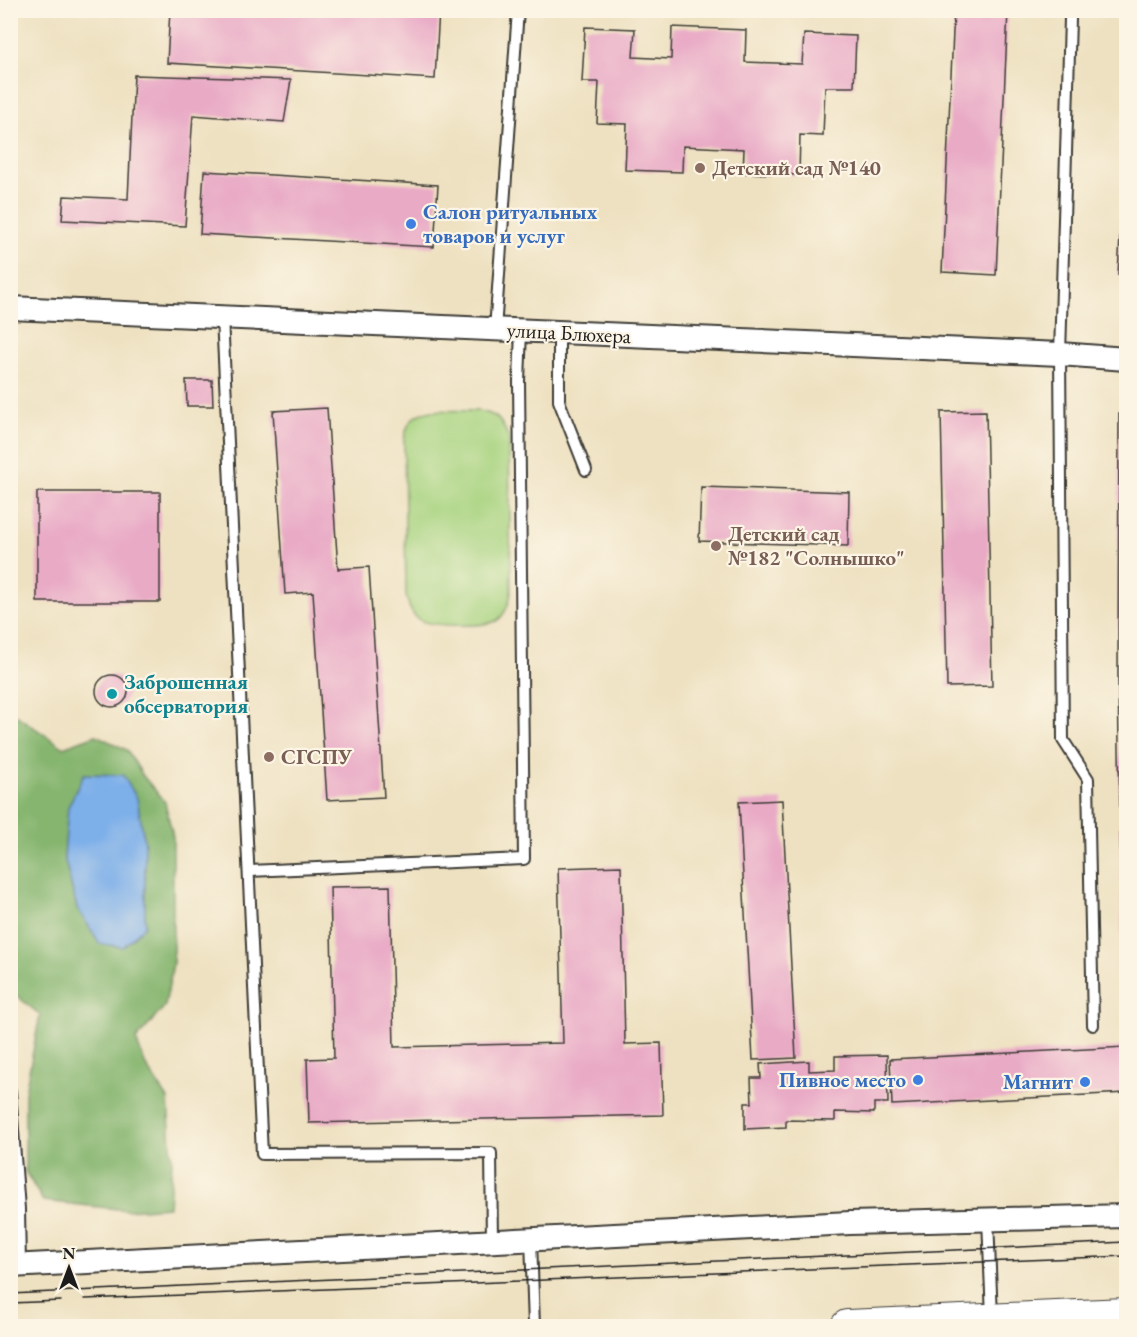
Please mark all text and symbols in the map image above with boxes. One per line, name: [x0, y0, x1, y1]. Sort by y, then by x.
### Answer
place label: Детский сад №140: [712, 154, 881, 181]
marker: Детский сад №140: [693, 161, 707, 175]
place label: Салон ритуальных товаров и услуг: [423, 198, 598, 249]
marker: Салон ритуальных товаров и услуг: [404, 217, 418, 231]
street label: улица Блюхера: [506, 316, 632, 349]
place label: Детский сад №182 "Солнышко": [728, 520, 904, 571]
marker: Детский сад №182 "Солнышко": [709, 539, 723, 553]
place label: Заброшенная обсерватория: [124, 668, 248, 719]
marker: Заброшенная обсерватория: [105, 687, 119, 701]
place label: СГСПУ: [281, 743, 353, 770]
marker: СГСПУ: [262, 750, 276, 764]
place label: Пивное место: [779, 1066, 906, 1093]
place label: Магнит: [1003, 1068, 1074, 1095]
marker: Пивное место: [911, 1073, 925, 1087]
marker: Магнит: [1078, 1075, 1092, 1089]
north arrow: [39, 1238, 99, 1298]
text: N: [63, 1243, 76, 1264]

